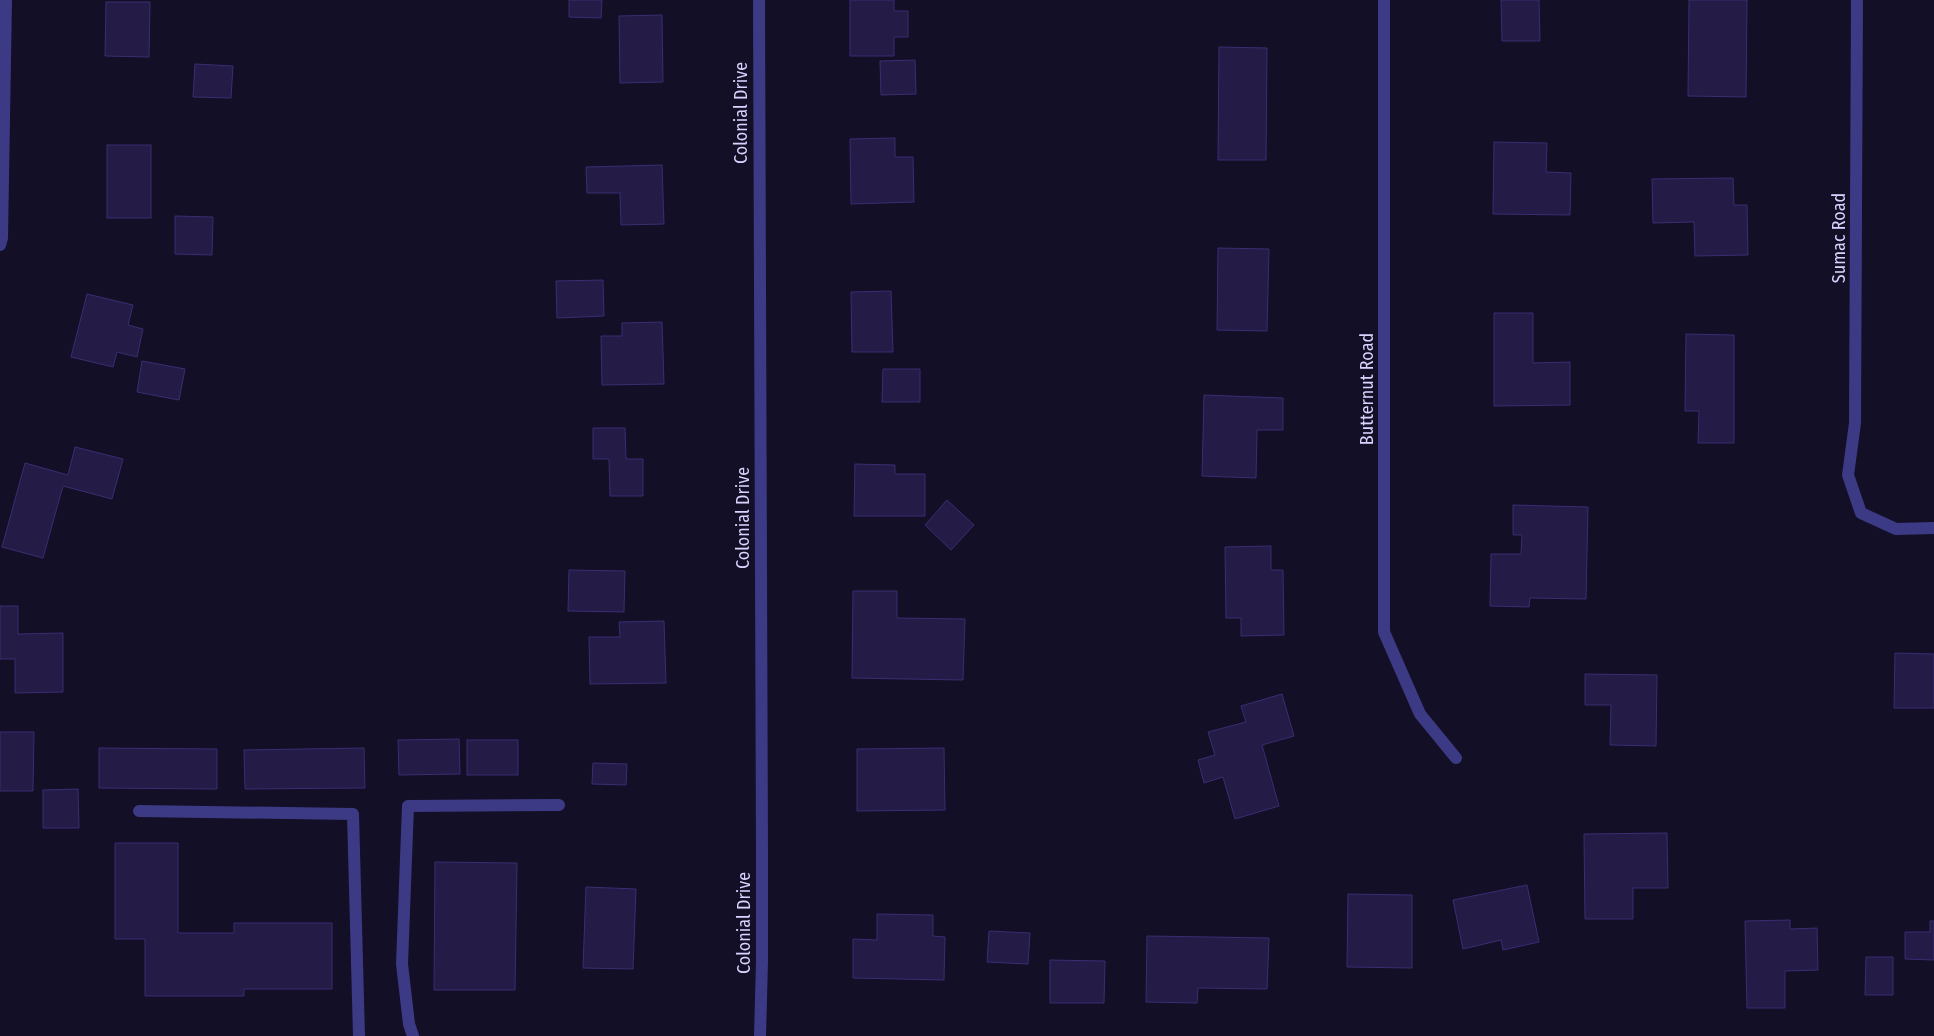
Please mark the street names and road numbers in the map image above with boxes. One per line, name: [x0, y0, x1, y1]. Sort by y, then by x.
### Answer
street label: Colonial Drive: [730, 62, 752, 164]
street label: Sumac Road: [1828, 193, 1850, 283]
street label: Butternut Road: [1356, 333, 1378, 445]
street label: Colonial Drive: [732, 467, 754, 569]
street label: Colonial Drive: [733, 872, 755, 974]

